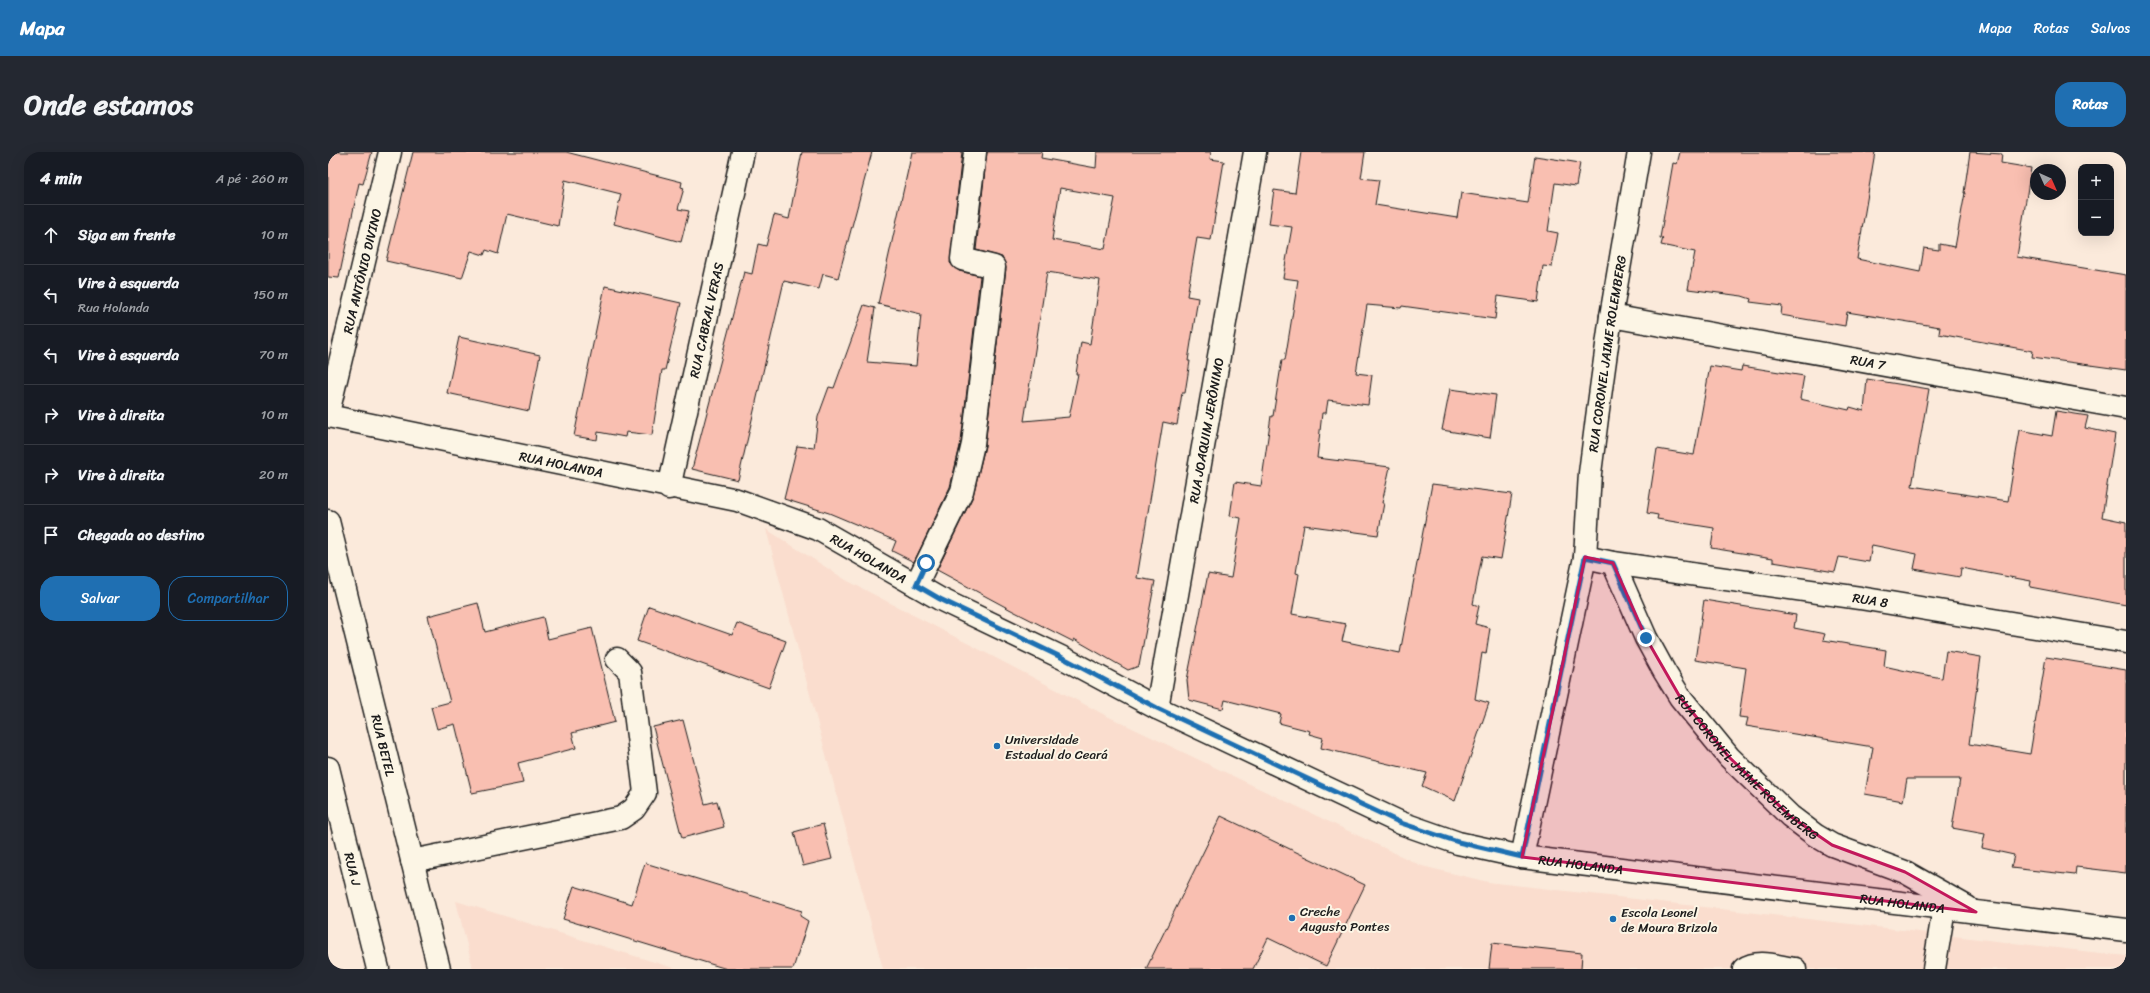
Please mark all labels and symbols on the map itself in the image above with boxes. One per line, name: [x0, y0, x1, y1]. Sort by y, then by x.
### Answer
north arrow: [2030, 164, 2066, 200]
street label: RUA ANTÔNIO DIVINO: [336, 206, 388, 336]
street label: RUA CORONEL JAIME ROLEMBERG: [1582, 254, 1633, 454]
street label: RUA CABRAL VERAS: [683, 260, 730, 380]
street label: RUA 7: [1849, 348, 1889, 377]
street label: RUA JOAQUIM JERÔNIMO: [1182, 356, 1231, 505]
street label: RUA HOLANDA: [517, 445, 605, 484]
street label: RUA HOLANDA: [826, 527, 911, 590]
route start: [917, 554, 935, 572]
street label: RUA 8: [1851, 586, 1890, 614]
route end: [1637, 629, 1655, 647]
street label: RUA CORONEL JAIME ROLEMBERG: [1669, 688, 1824, 846]
street label: RUA BETEL: [364, 712, 402, 779]
place label: Universidade Estadual do Ceará: [1005, 728, 1108, 766]
marker: Universidade Estadual do Ceará: [992, 741, 1002, 751]
street label: RUA HOLANDA: [1537, 848, 1624, 881]
street label: RUA J: [337, 850, 368, 889]
street label: RUA HOLANDA: [1859, 887, 1946, 920]
place label: Creche Augusto Pontes: [1299, 900, 1390, 938]
place label: Escola Leonel de Moura Brizola: [1621, 901, 1718, 939]
marker: Creche Augusto Pontes: [1287, 913, 1297, 923]
marker: Escola Leonel de Moura Brizola: [1608, 914, 1618, 924]

